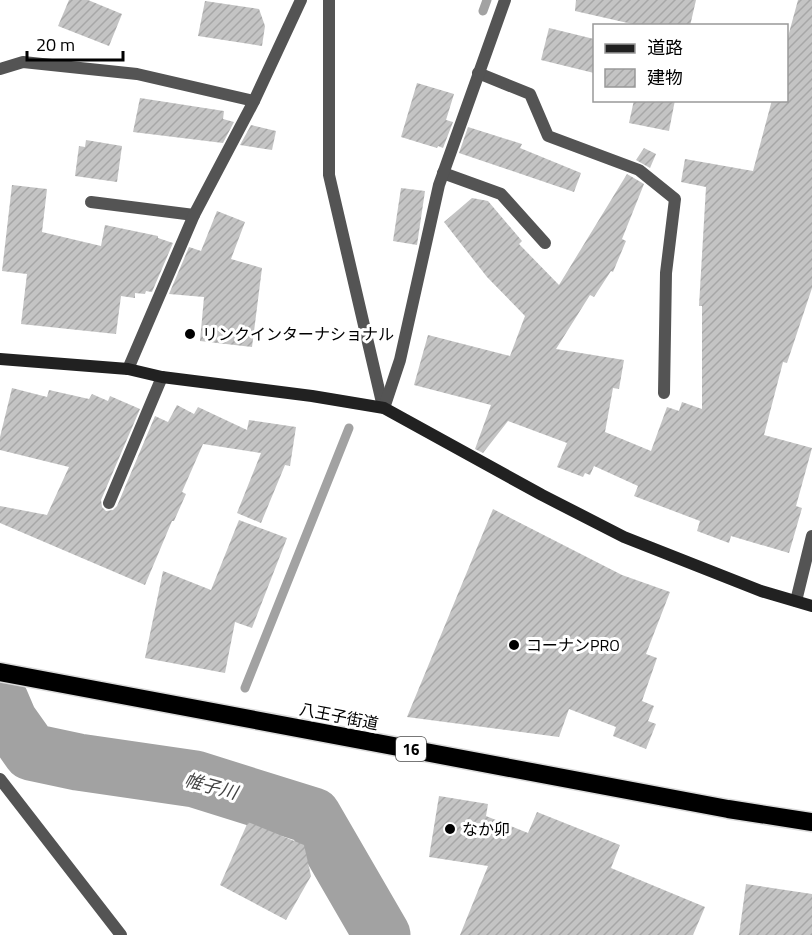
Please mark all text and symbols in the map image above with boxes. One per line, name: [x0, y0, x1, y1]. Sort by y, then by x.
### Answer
scale bar: [27, 24, 123, 62]
legend: [593, 24, 788, 102]
text: 20 m: [36, 31, 75, 58]
text: 道路: [647, 34, 683, 61]
text: 建物: [647, 64, 683, 91]
place label: リンクインターナショナル: [202, 322, 394, 346]
marker: リンクインターナショナル: [183, 327, 197, 341]
place label: コーナンPRO: [526, 633, 620, 657]
marker: コーナンPRO: [507, 638, 521, 652]
street label: 八王子街道: [297, 697, 381, 735]
road number: 16: [396, 737, 426, 761]
water label: 帷子川: [181, 766, 243, 807]
place label: なか卯: [462, 817, 510, 841]
marker: なか卯: [443, 822, 457, 836]

